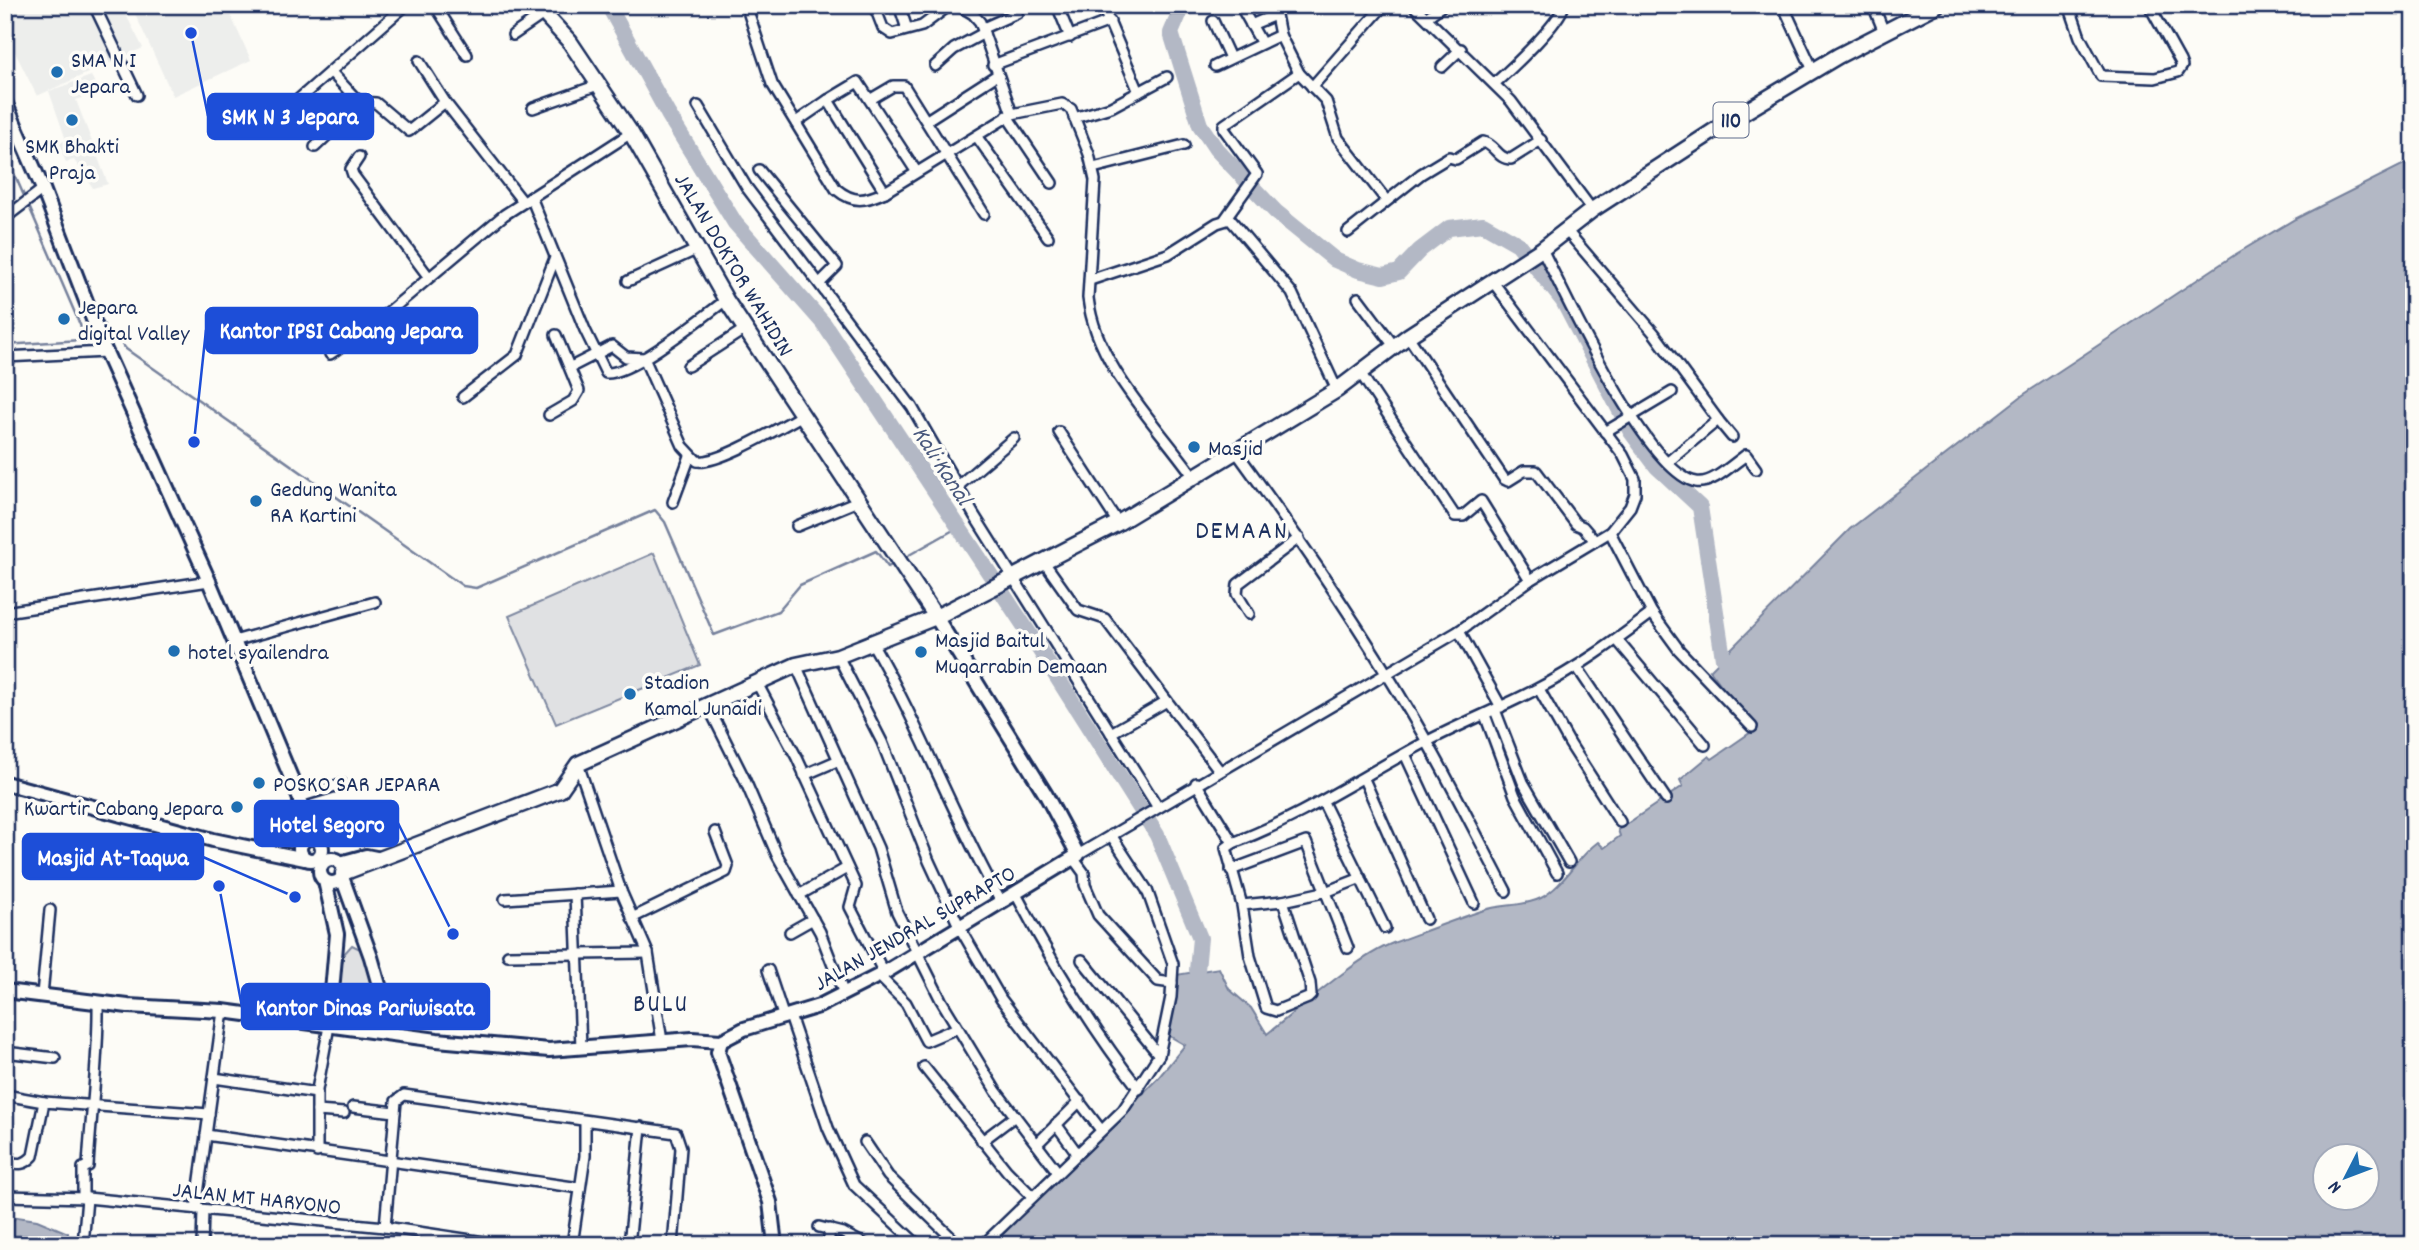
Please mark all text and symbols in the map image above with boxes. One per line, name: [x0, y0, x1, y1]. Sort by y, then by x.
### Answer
place label: SMA N I Jepara: [71, 46, 136, 105]
marker: SMA N I Jepara: [49, 64, 65, 80]
callout: SMK N 3 Jepara: [208, 94, 373, 139]
text: SMK N 3 Jepara: [222, 102, 359, 136]
road number: 110: [1714, 102, 1748, 138]
marker: SMK Bhakti Praja: [64, 112, 80, 128]
place label: SMK Bhakti Praja: [25, 132, 119, 191]
street label: JALAN DOKTOR WAHIDIN: [664, 168, 800, 364]
place label: Jepara digital Valley: [78, 293, 190, 352]
callout: Kantor IPSI Cabang Jepara: [206, 308, 477, 353]
marker: Jepara digital Valley: [56, 311, 72, 327]
text: Kantor IPSI Cabang Jepara: [220, 316, 463, 350]
water label: Kali Kanal: [902, 420, 980, 515]
place label: Masjid: [1208, 434, 1263, 467]
marker: Masjid: [1186, 439, 1202, 455]
place label: Gedung Wanita RA Kartini: [270, 475, 398, 534]
marker: Gedung Wanita RA Kartini: [248, 493, 264, 509]
district label: DEMAAN: [1195, 514, 1289, 551]
place label: Masjid Baitul Muqarrabin Demaan: [935, 626, 1107, 685]
place label: hotel syailendra: [188, 638, 330, 671]
marker: hotel syailendra: [166, 643, 182, 659]
marker: Masjid Baitul Muqarrabin Demaan: [913, 644, 929, 660]
place label: Stadion Kamal Junaidi: [644, 668, 762, 727]
marker: Stadion Kamal Junaidi: [622, 686, 638, 702]
place label: POSKO SAR JEPARA: [273, 770, 441, 803]
marker: POSKO SAR JEPARA: [251, 775, 267, 791]
place label: Kwartir Cabang Jepara: [24, 794, 224, 827]
marker: Kwartir Cabang Jepara: [229, 799, 245, 815]
callout: Hotel Segoro: [255, 801, 398, 846]
text: Hotel Segoro: [269, 810, 385, 844]
callout: Masjid At-Taqwa: [23, 834, 203, 879]
text: Masjid At-Taqwa: [37, 843, 189, 877]
street label: JALAN JENDRAL SUPRAPTO: [809, 859, 1023, 1001]
callout: Kantor Dinas Pariwisata: [242, 984, 489, 1029]
district label: BULU: [633, 987, 689, 1024]
text: Kantor Dinas Pariwisata: [256, 993, 475, 1027]
north arrow: [2310, 1142, 2380, 1212]
text: N: [2323, 1174, 2349, 1199]
street label: JALAN MT HARYONO: [171, 1175, 342, 1226]

